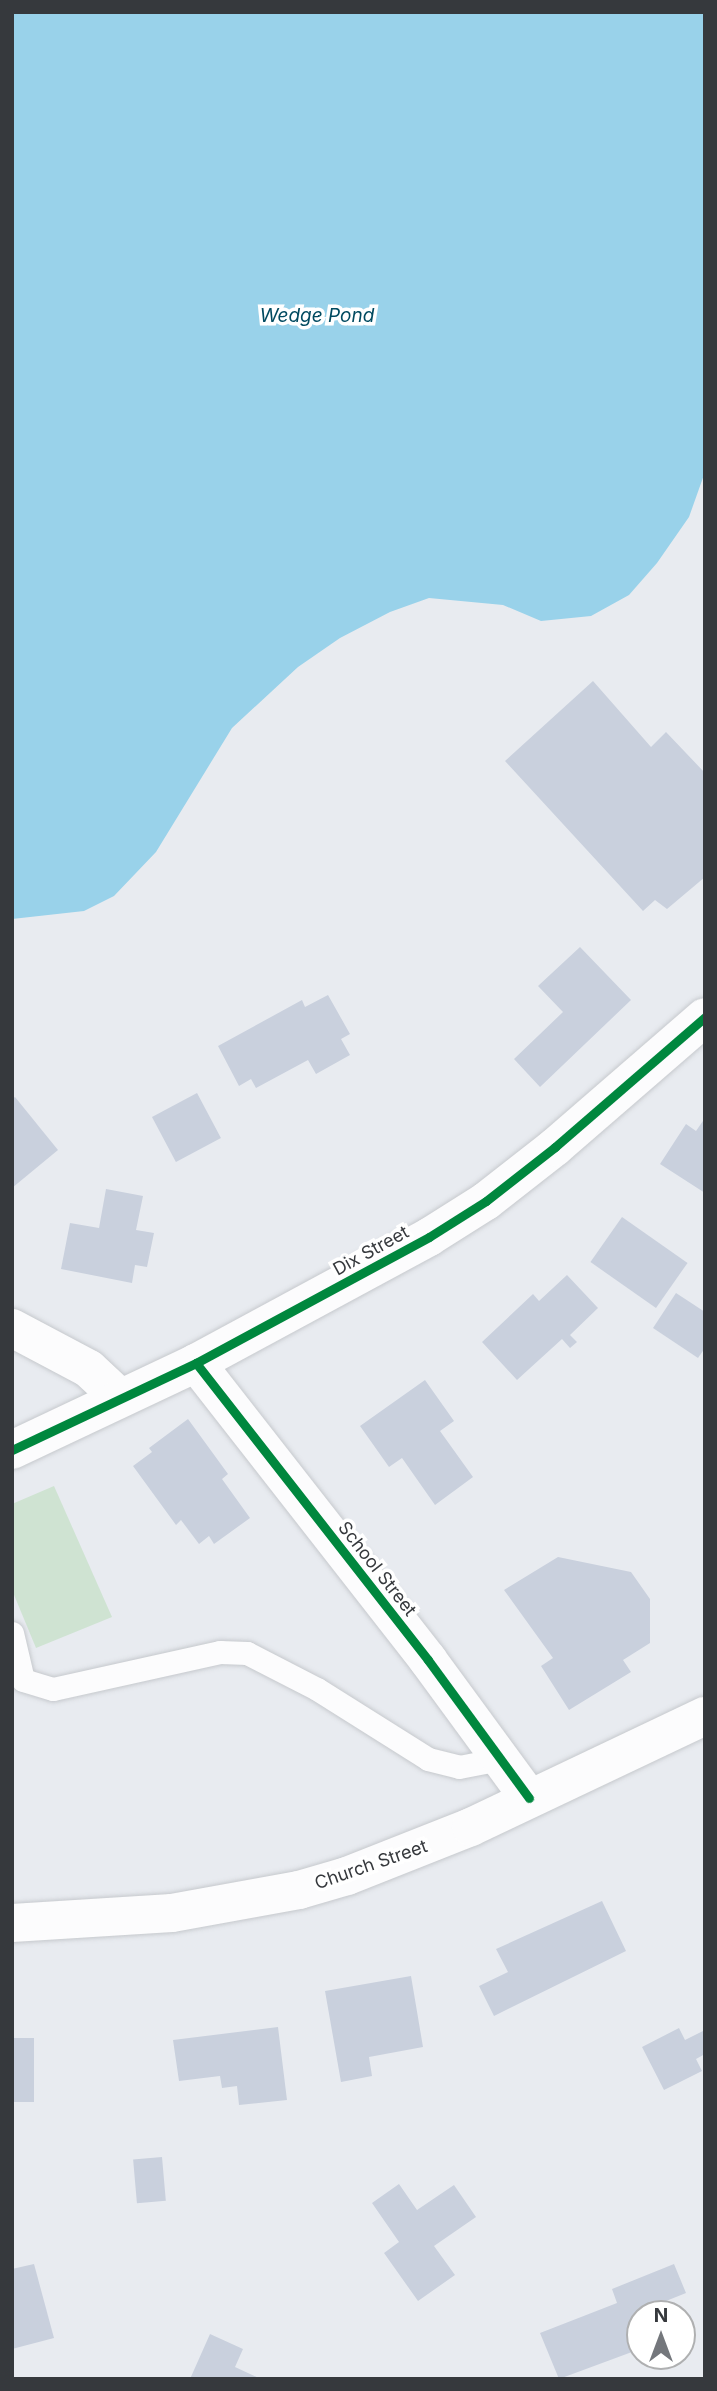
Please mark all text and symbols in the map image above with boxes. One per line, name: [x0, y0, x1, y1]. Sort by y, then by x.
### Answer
water label: Wedge Pond: [260, 305, 374, 327]
street label: Dix Street: [329, 1221, 413, 1281]
street label: School Street: [333, 1517, 421, 1621]
street label: Church Street: [312, 1836, 430, 1894]
north arrow: [626, 2300, 696, 2370]
text: N: [654, 2304, 668, 2327]

